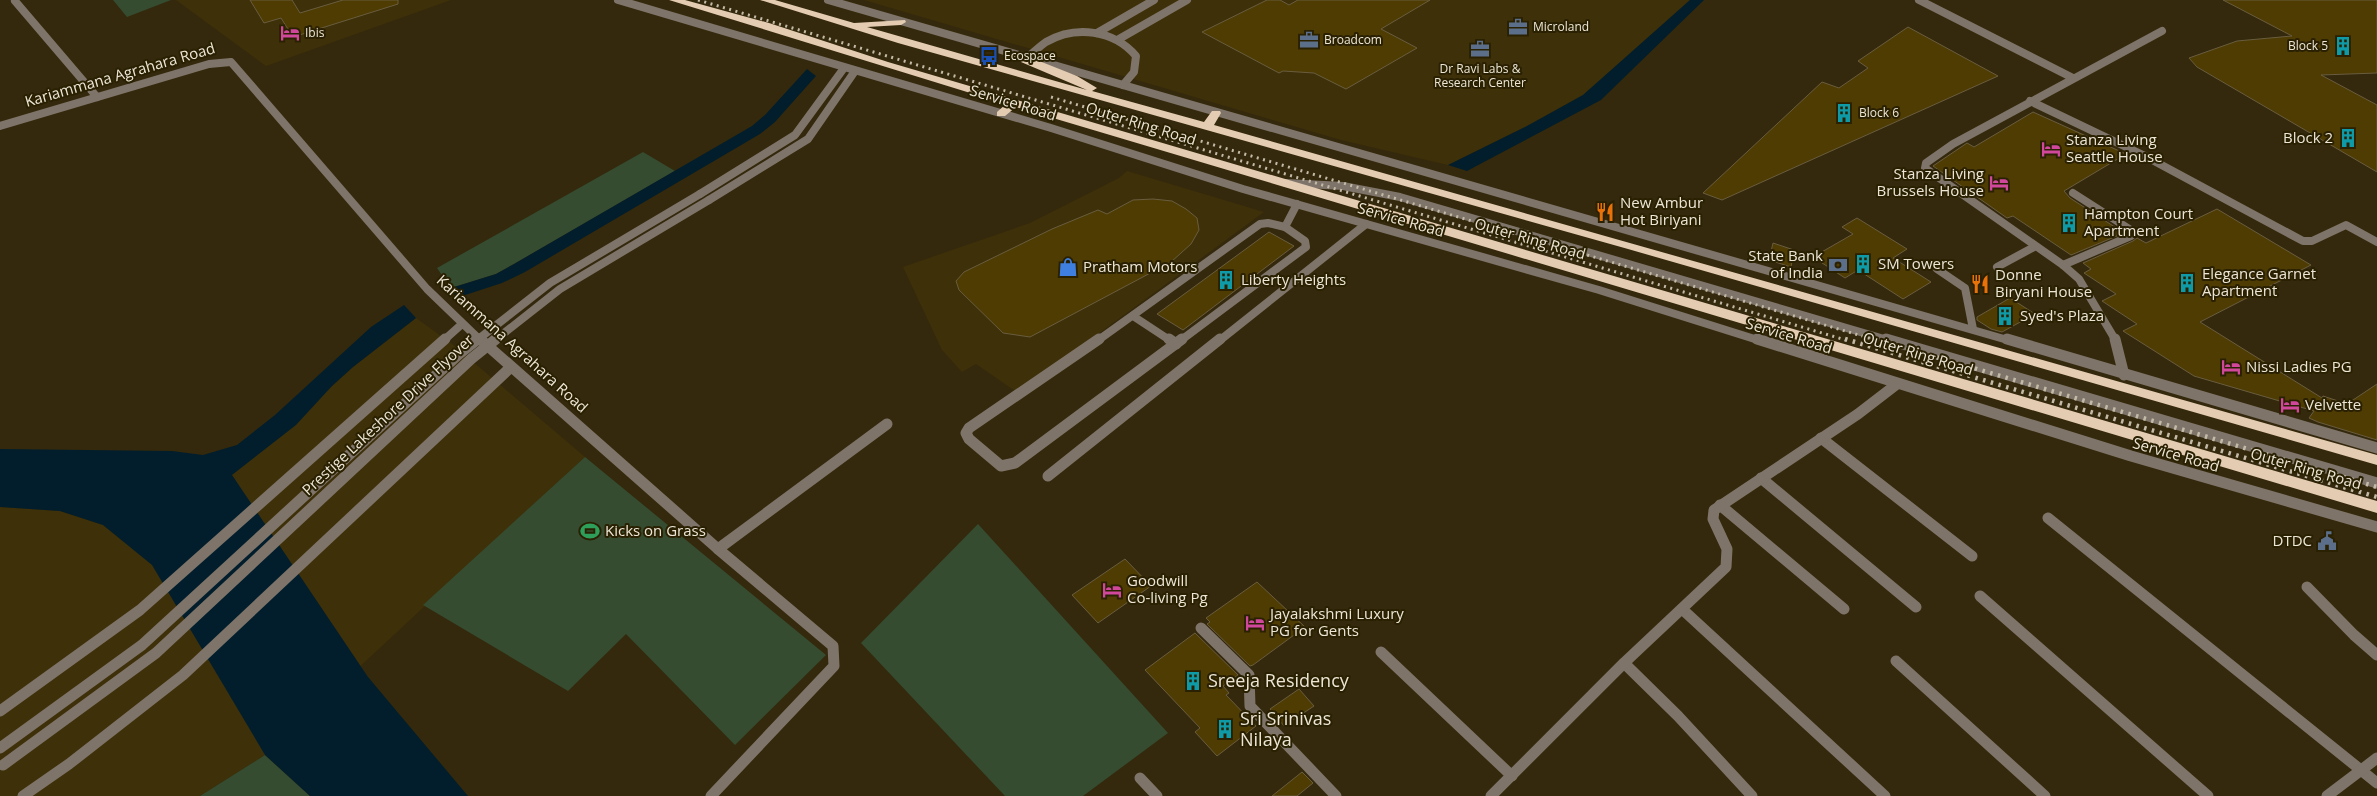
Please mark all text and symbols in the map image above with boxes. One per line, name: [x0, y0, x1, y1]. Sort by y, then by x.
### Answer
office icon: Microland: [1507, 16, 1529, 38]
place label: Microland: [1533, 18, 1589, 35]
hotel icon: Ibis: [279, 22, 301, 44]
place label: Ibis: [305, 24, 325, 41]
office icon: Broadcom: [1298, 29, 1320, 51]
place label: Broadcom: [1324, 31, 1382, 48]
building icon: Block 5: [2332, 35, 2354, 57]
street label: Kariammana Agrahara Road: [22, 37, 217, 111]
place label: Block 5: [2288, 37, 2328, 54]
office icon: Dr Ravi Labs & Research Center: [1469, 38, 1491, 60]
bus stop icon: Ecospace: [978, 45, 1000, 67]
place label: Ecospace: [1004, 47, 1056, 64]
place label: Dr Ravi Labs & Research Center: [1434, 60, 1526, 91]
street label: Service Road: [968, 79, 1059, 125]
street label: Outer Ring Road: [1084, 97, 1199, 149]
building icon: Block 6: [1833, 102, 1855, 124]
place label: Block 6: [1859, 104, 1899, 121]
place label: Block 2: [2283, 127, 2333, 147]
building icon: Block 2: [2337, 127, 2359, 149]
place label: Stanza Living Seattle House: [2066, 129, 2163, 166]
hotel icon: Stanza Living Seattle House: [2040, 138, 2062, 160]
place label: Stanza Living Brussels House: [1877, 163, 1984, 200]
hotel icon: Stanza Living Brussels House: [1988, 172, 2010, 194]
place label: New Ambur Hot Biriyani: [1620, 192, 1703, 229]
street label: Service Road: [1356, 197, 1447, 241]
restaurant icon: New Ambur Hot Biriyani: [1594, 201, 1616, 223]
place label: Hampton Court Apartment: [2084, 203, 2193, 240]
building icon: Hampton Court Apartment: [2058, 212, 2080, 234]
street label: Outer Ring Road: [1472, 213, 1588, 263]
place label: State Bank of India: [1748, 245, 1823, 282]
building icon: SM Towers: [1852, 253, 1874, 275]
place label: SM Towers: [1878, 253, 1954, 273]
bank icon: State Bank of India: [1827, 254, 1849, 276]
shop icon: Pratham Motors: [1057, 256, 1079, 278]
place label: Pratham Motors: [1083, 256, 1197, 276]
place label: Elegance Garnet Apartment: [2202, 263, 2316, 300]
place label: Donne Biryani House: [1995, 264, 2092, 301]
building icon: Liberty Heights: [1215, 269, 1237, 291]
place label: Liberty Heights: [1241, 269, 1346, 289]
street label: Kariammana Agrahara Road: [433, 270, 593, 417]
building icon: Elegance Garnet Apartment: [2176, 272, 2198, 294]
restaurant icon: Donne Biryani House: [1969, 273, 1991, 295]
building icon: Syed's Plaza: [1994, 305, 2016, 327]
place label: Syed's Plaza: [2020, 305, 2104, 325]
street label: Service Road: [1744, 312, 1835, 358]
street label: Outer Ring Road: [1861, 327, 1976, 379]
street label: Prestige Lakeshore Drive Flyover: [297, 329, 477, 499]
hotel icon: Nissi Ladies PG: [2220, 356, 2242, 378]
place label: Nissi Ladies PG: [2246, 356, 2352, 376]
hotel icon: Velvette: [2279, 394, 2301, 416]
place label: Velvette: [2305, 394, 2361, 414]
street label: Service Road: [2131, 432, 2222, 476]
street label: Outer Ring Road: [2248, 443, 2364, 493]
sports icon: Kicks on Grass: [579, 520, 601, 542]
place label: Kicks on Grass: [605, 520, 706, 540]
place label: DTDC: [2273, 530, 2312, 550]
public building icon: DTDC: [2316, 530, 2338, 552]
place label: Goodwill Co-living Pg: [1127, 570, 1208, 607]
hotel icon: Goodwill Co-living Pg: [1101, 579, 1123, 601]
place label: Jayalakshmi Luxury PG for Gents: [1268, 603, 1404, 640]
hotel icon: Jayalakshmi Luxury PG for Gents: [1244, 612, 1266, 634]
place label: Sreeja Residency: [1208, 668, 1350, 692]
building icon: Sreeja Residency: [1182, 670, 1204, 692]
place label: Sri Srinivas Nilaya: [1240, 706, 1331, 751]
building icon: Sri Srinivas Nilaya: [1214, 718, 1236, 740]

